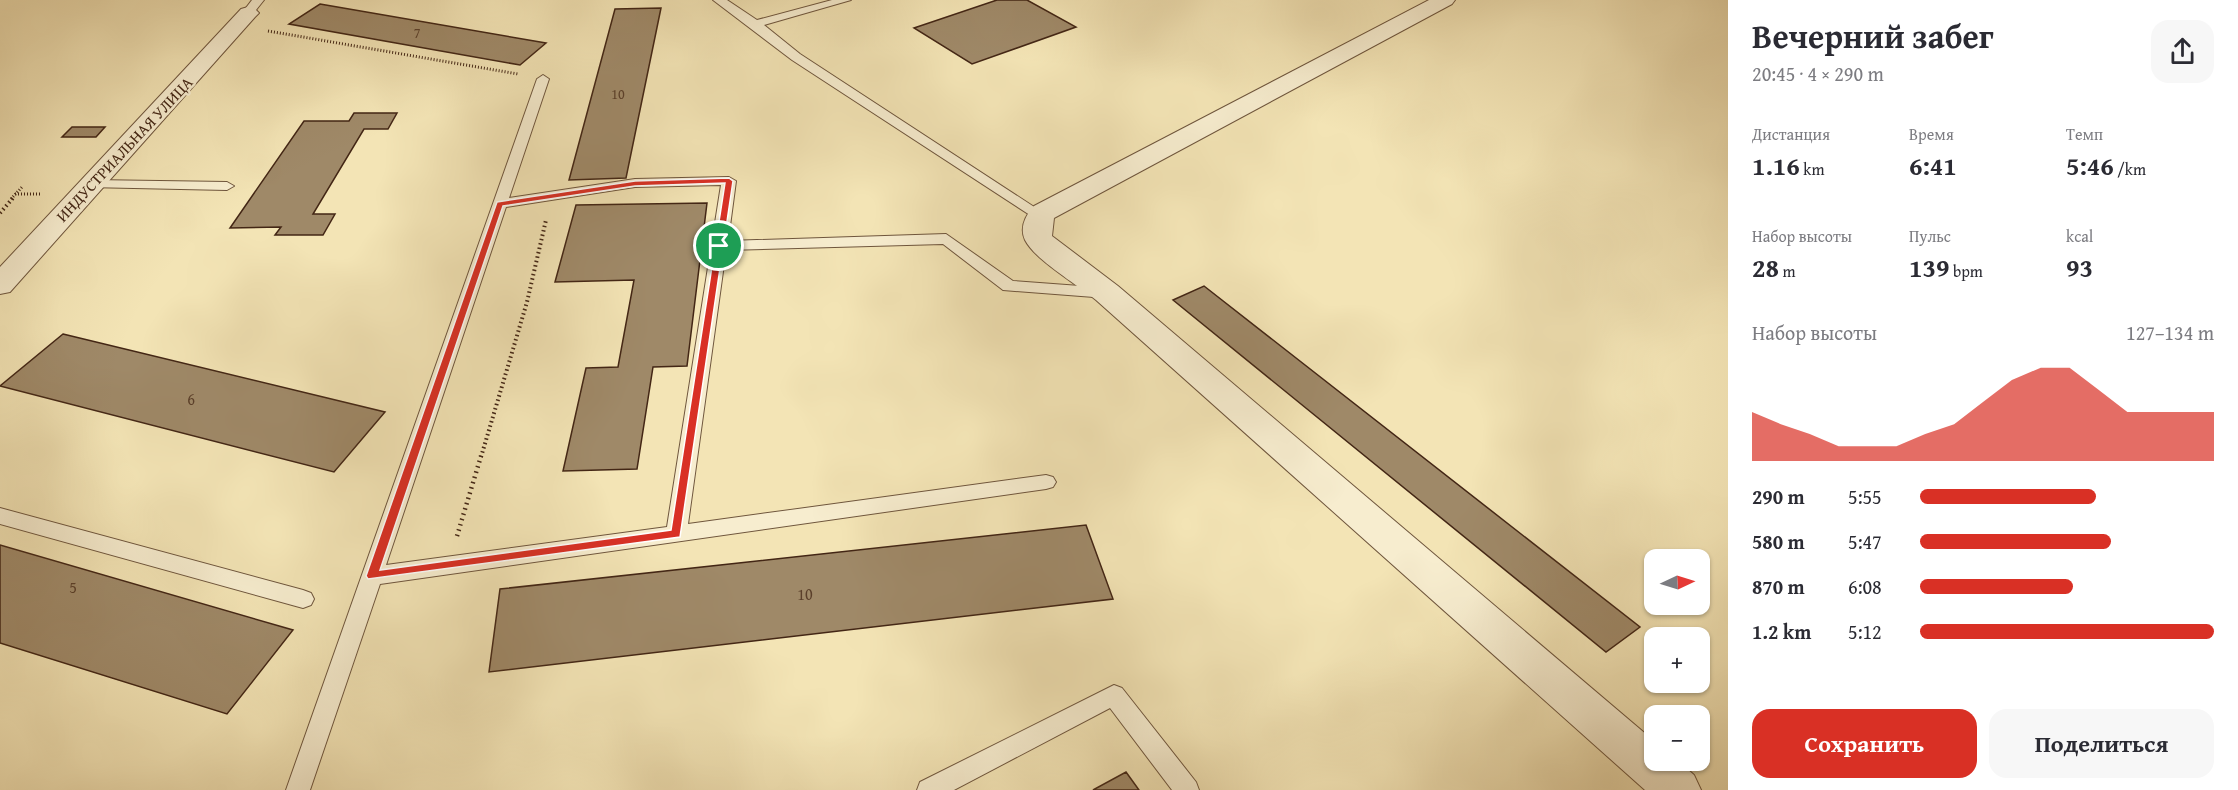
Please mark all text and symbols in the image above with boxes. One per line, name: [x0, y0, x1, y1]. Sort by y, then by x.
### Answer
text: Вечерний забег: [1752, 12, 1994, 60]
button: share: [2151, 20, 2214, 83]
house number: 7: [414, 23, 421, 43]
text: 20:45 · 4 × 290 m: [1752, 59, 1884, 88]
street label: ИНДУСТРИАЛЬНАЯ УЛИЦА: [50, 71, 198, 227]
house number: 10: [611, 84, 625, 104]
text: Дистанция: [1752, 122, 1830, 146]
text: Время: [1909, 122, 1954, 146]
text: Темп: [2066, 122, 2103, 146]
text: 1.16: [1752, 146, 1800, 185]
text: 6:41: [1909, 146, 1957, 185]
text: 5:46: [2066, 146, 2114, 185]
text: km: [1800, 157, 1824, 181]
text: /km: [2114, 157, 2146, 181]
pin: [693, 220, 744, 271]
text: Набор высоты: [1752, 224, 1852, 248]
text: Пульс: [1909, 224, 1951, 248]
text: kcal: [2066, 224, 2093, 248]
icon: arrive: [702, 229, 735, 262]
text: 28: [1752, 248, 1779, 287]
text: 139: [1909, 248, 1949, 287]
text: 93: [2066, 248, 2093, 287]
text: m: [1779, 259, 1796, 283]
text: bpm: [1949, 259, 1983, 283]
text: Набор высоты: [1752, 318, 1877, 347]
text: 127–134 m: [2126, 318, 2214, 347]
house number: 6: [187, 387, 195, 411]
text: 290 m: [1752, 482, 1805, 511]
text: 5:55: [1848, 482, 1882, 511]
text: 580 m: [1752, 527, 1805, 556]
text: 5:47: [1848, 527, 1882, 556]
north arrow: [1644, 549, 1710, 615]
map controls: [1644, 549, 1710, 771]
text: 870 m: [1752, 572, 1805, 601]
text: 6:08: [1848, 572, 1882, 601]
house number: 5: [69, 575, 77, 599]
house number: 10: [797, 582, 813, 606]
text: 1.2 km: [1752, 617, 1811, 646]
text: 5:12: [1848, 617, 1882, 646]
button: +: [1644, 627, 1710, 693]
button: −: [1644, 705, 1710, 771]
button: Сохранить: [1752, 709, 1977, 778]
button: Поделиться: [1989, 709, 2214, 778]

